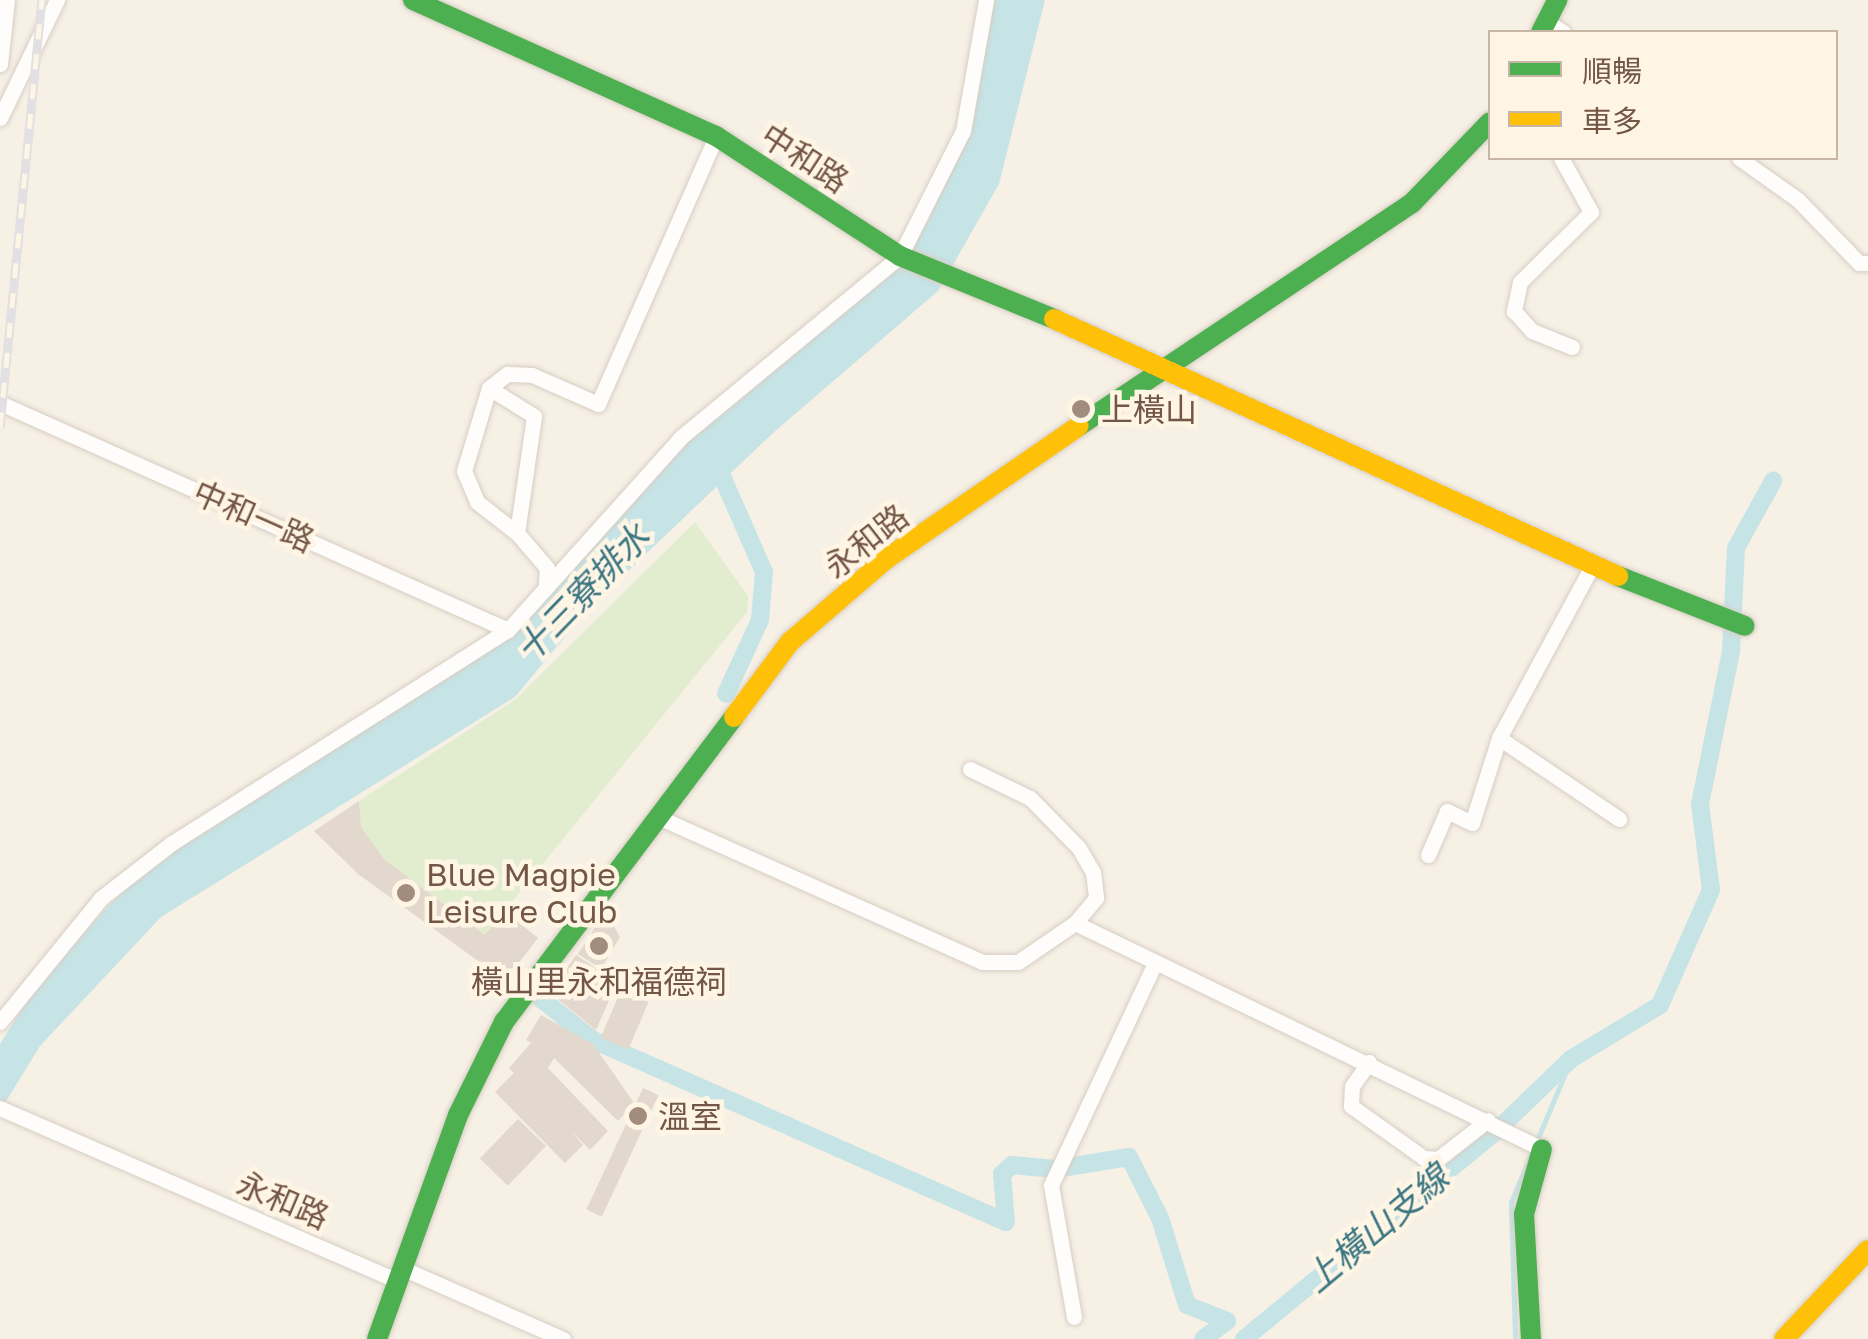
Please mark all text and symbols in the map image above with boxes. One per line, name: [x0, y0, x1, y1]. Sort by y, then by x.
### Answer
legend: [1488, 30, 1838, 160]
text: 順暢: [1582, 53, 1642, 89]
text: 車多: [1582, 103, 1642, 139]
street label: 中和路: [754, 116, 856, 200]
place label: 上橫山: [1101, 390, 1197, 428]
marker: 上橫山: [1070, 398, 1092, 420]
street label: 中和一路: [188, 472, 320, 560]
street label: 永和路: [816, 496, 916, 586]
water label: 十三寮排水: [506, 515, 658, 671]
place label: Blue Magpie Leisure Club: [426, 856, 617, 931]
marker: Blue Magpie Leisure Club: [395, 882, 417, 904]
marker: 橫山里永和福德祠: [588, 935, 610, 957]
place label: 橫山里永和福德祠: [471, 962, 727, 1000]
place label: 溫室: [658, 1097, 722, 1135]
marker: 溫室: [627, 1105, 649, 1127]
water label: 上橫山支線: [1295, 1156, 1457, 1300]
street label: 永和路: [231, 1164, 335, 1236]

